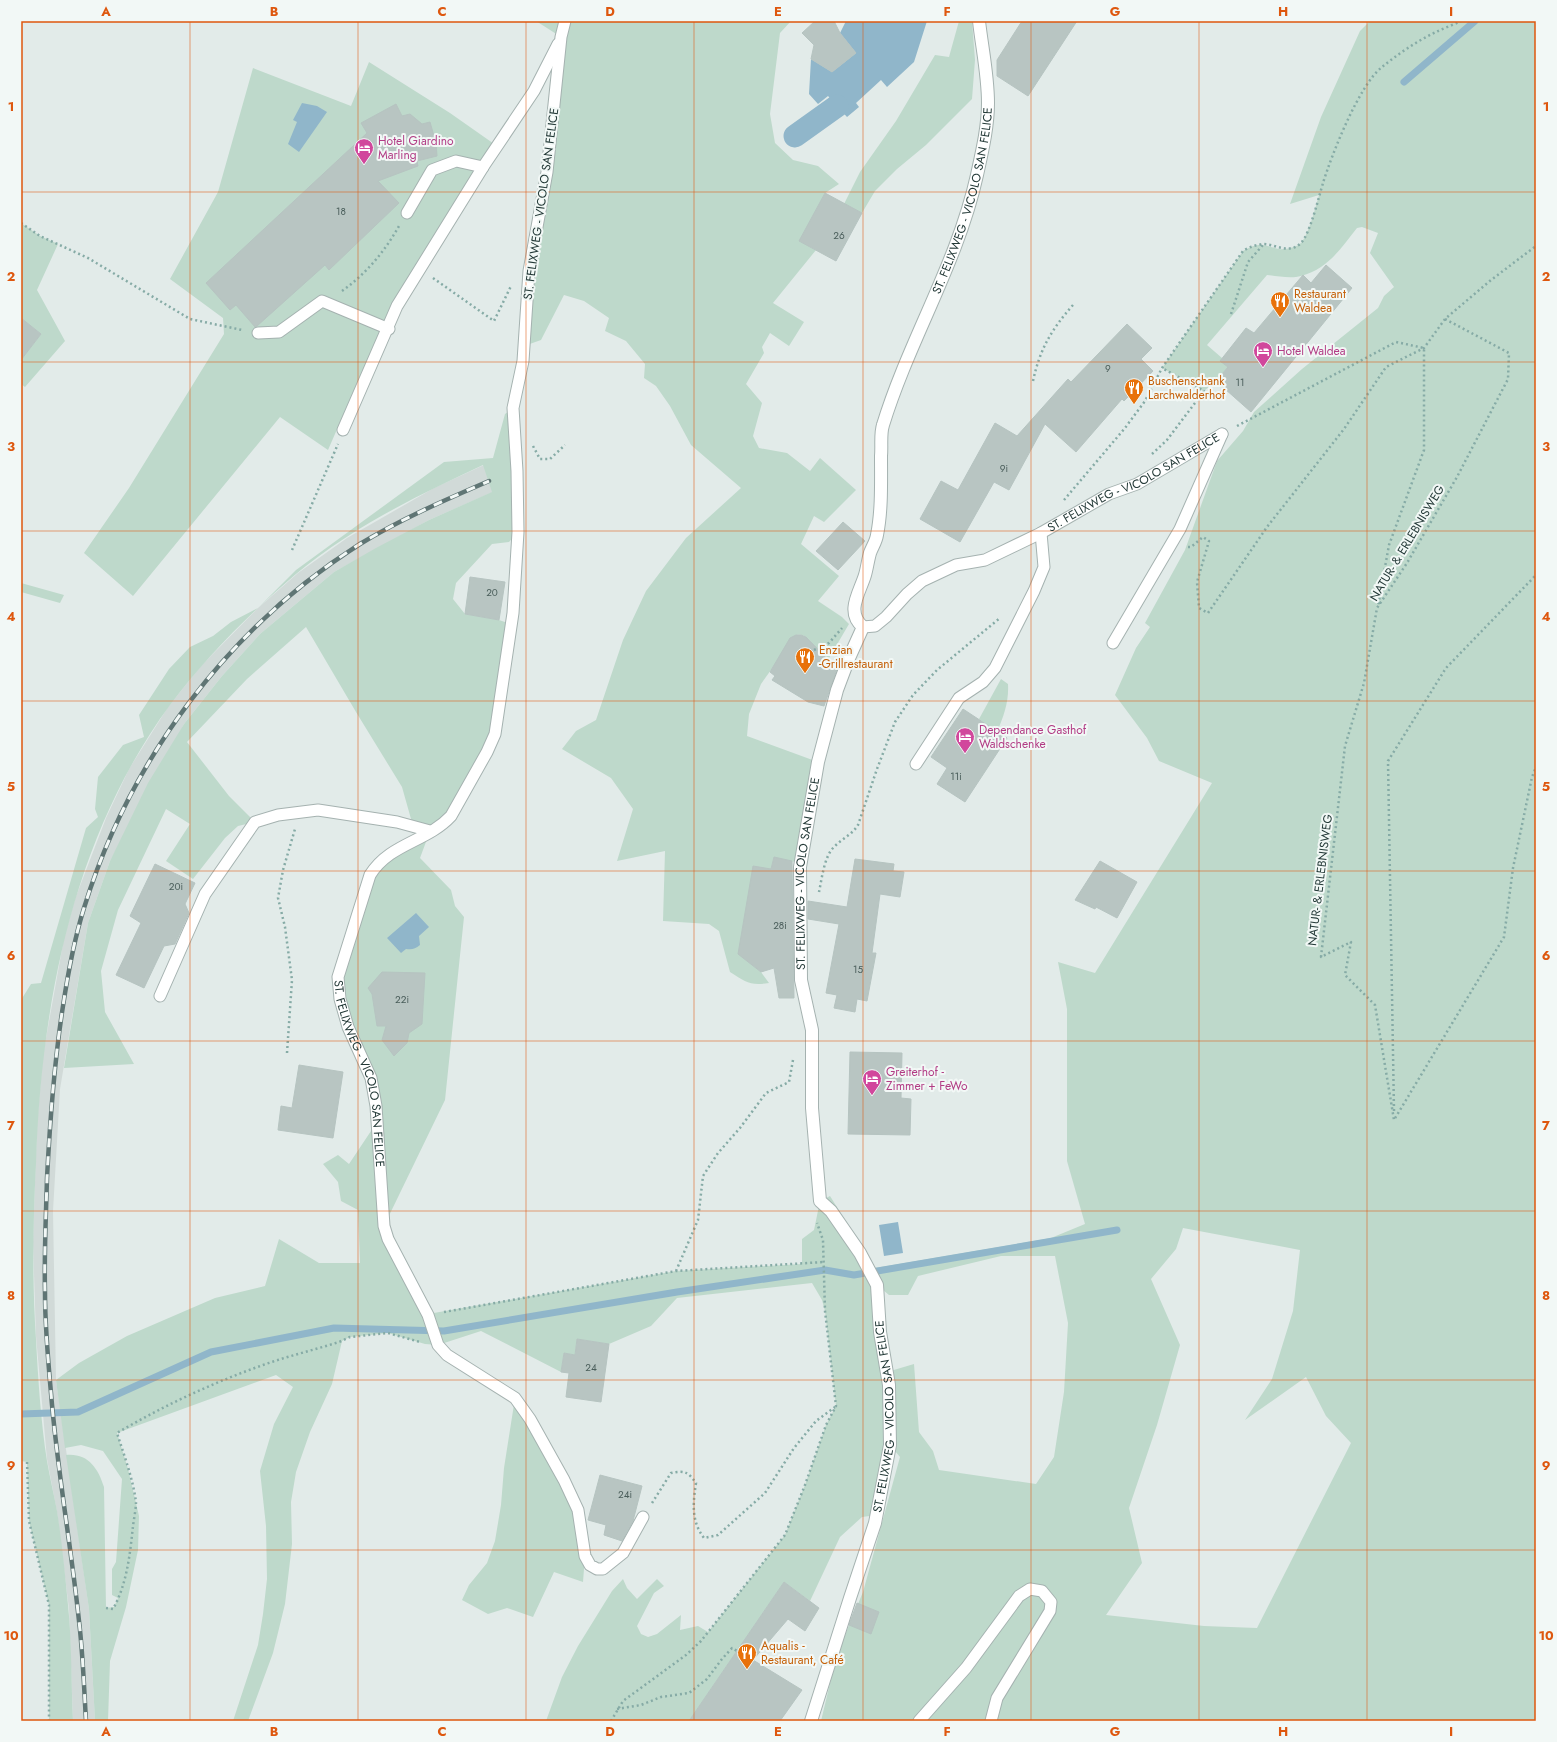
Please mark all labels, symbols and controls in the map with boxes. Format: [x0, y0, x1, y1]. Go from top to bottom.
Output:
text: A [100, 2, 111, 21]
text: B [270, 2, 279, 21]
text: C [437, 2, 447, 21]
text: D [605, 2, 615, 21]
text: E [774, 2, 782, 21]
text: F [943, 2, 951, 21]
text: G [1110, 2, 1121, 21]
text: H [1278, 2, 1288, 21]
text: I [1449, 2, 1453, 21]
text: 1 [8, 97, 14, 116]
text: 1 [1543, 97, 1549, 116]
street label: ST. FELIXWEG - VICOLO SAN FELICE [519, 107, 563, 301]
street label: ST. FELIXWEG - VICOLO SAN FELICE [928, 107, 997, 297]
place label: Hotel Giardino Marling [378, 132, 454, 164]
hotel icon: Hotel Giardino Marling [353, 137, 375, 165]
house number: 18 [336, 204, 346, 219]
house number: 26 [833, 228, 845, 243]
text: 2 [7, 267, 15, 286]
text: 2 [1542, 267, 1550, 286]
place label: Restaurant Waldea [1294, 285, 1346, 317]
restaurant icon: Restaurant Waldea [1269, 290, 1291, 318]
hotel icon: Hotel Waldea [1252, 340, 1274, 368]
place label: Hotel Waldea [1277, 342, 1346, 360]
house number: 9 [1105, 361, 1111, 376]
place label: Buschenschank Larchwalderhof [1148, 372, 1226, 404]
house number: 11 [1236, 375, 1245, 390]
restaurant icon: Buschenschank Larchwalderhof [1123, 377, 1145, 405]
street label: ST. FELIXWEG - VICOLO SAN FELICE [1044, 428, 1223, 536]
text: 3 [7, 437, 15, 456]
text: 3 [1542, 437, 1550, 456]
house number: 9i [1000, 461, 1008, 476]
street label: NATUR- & ERLEBNISWEG [1365, 482, 1449, 604]
house number: 20 [486, 585, 498, 600]
text: 4 [6, 607, 16, 626]
text: 4 [1541, 607, 1551, 626]
place label: Enzian -Grillrestaurant [819, 641, 893, 673]
restaurant icon: Enzian -Grillrestaurant [794, 646, 816, 674]
place label: Dependance Gasthof Waldschenke [979, 721, 1087, 753]
hotel icon: Dependance Gasthof Waldschenke [954, 726, 976, 754]
house number: 11i [950, 769, 962, 784]
street label: ST. FELIXWEG - VICOLO SAN FELICE [791, 776, 824, 970]
text: 5 [7, 777, 15, 796]
text: 5 [1542, 777, 1550, 796]
street label: NATUR- & ERLEBNISWEG [1303, 813, 1337, 947]
house number: 20i [169, 879, 183, 894]
house number: 28i [773, 918, 787, 933]
text: 6 [7, 946, 16, 965]
text: 6 [1542, 946, 1551, 965]
house number: 15 [853, 962, 863, 977]
street label: ST. FELIXWEG - VICOLO SAN FELICE [329, 979, 389, 1168]
house number: 22i [395, 992, 409, 1007]
place label: Greiterhof - Zimmer + FeWo [886, 1063, 968, 1095]
hotel icon: Greiterhof - Zimmer + FeWo [861, 1068, 883, 1096]
text: 7 [7, 1116, 15, 1135]
text: 7 [1542, 1116, 1550, 1135]
text: 8 [7, 1286, 15, 1305]
text: 8 [1542, 1286, 1550, 1305]
street label: ST. FELIXWEG - VICOLO SAN FELICE [868, 1320, 899, 1514]
house number: 24 [585, 1360, 597, 1375]
text: 9 [7, 1456, 16, 1475]
text: 9 [1542, 1456, 1551, 1475]
house number: 24i [618, 1487, 632, 1502]
text: 10 [3, 1626, 19, 1645]
text: 10 [1538, 1626, 1554, 1645]
place label: Aqualis - Restaurant, Café [761, 1637, 844, 1669]
restaurant icon: Aqualis - Restaurant, Café [736, 1642, 758, 1670]
text: A [100, 1722, 111, 1741]
text: B [270, 1722, 279, 1741]
text: C [437, 1722, 447, 1741]
text: D [605, 1722, 615, 1741]
text: E [774, 1722, 782, 1741]
text: F [943, 1722, 951, 1741]
text: G [1110, 1722, 1121, 1741]
text: H [1278, 1722, 1288, 1741]
text: I [1449, 1722, 1453, 1741]

